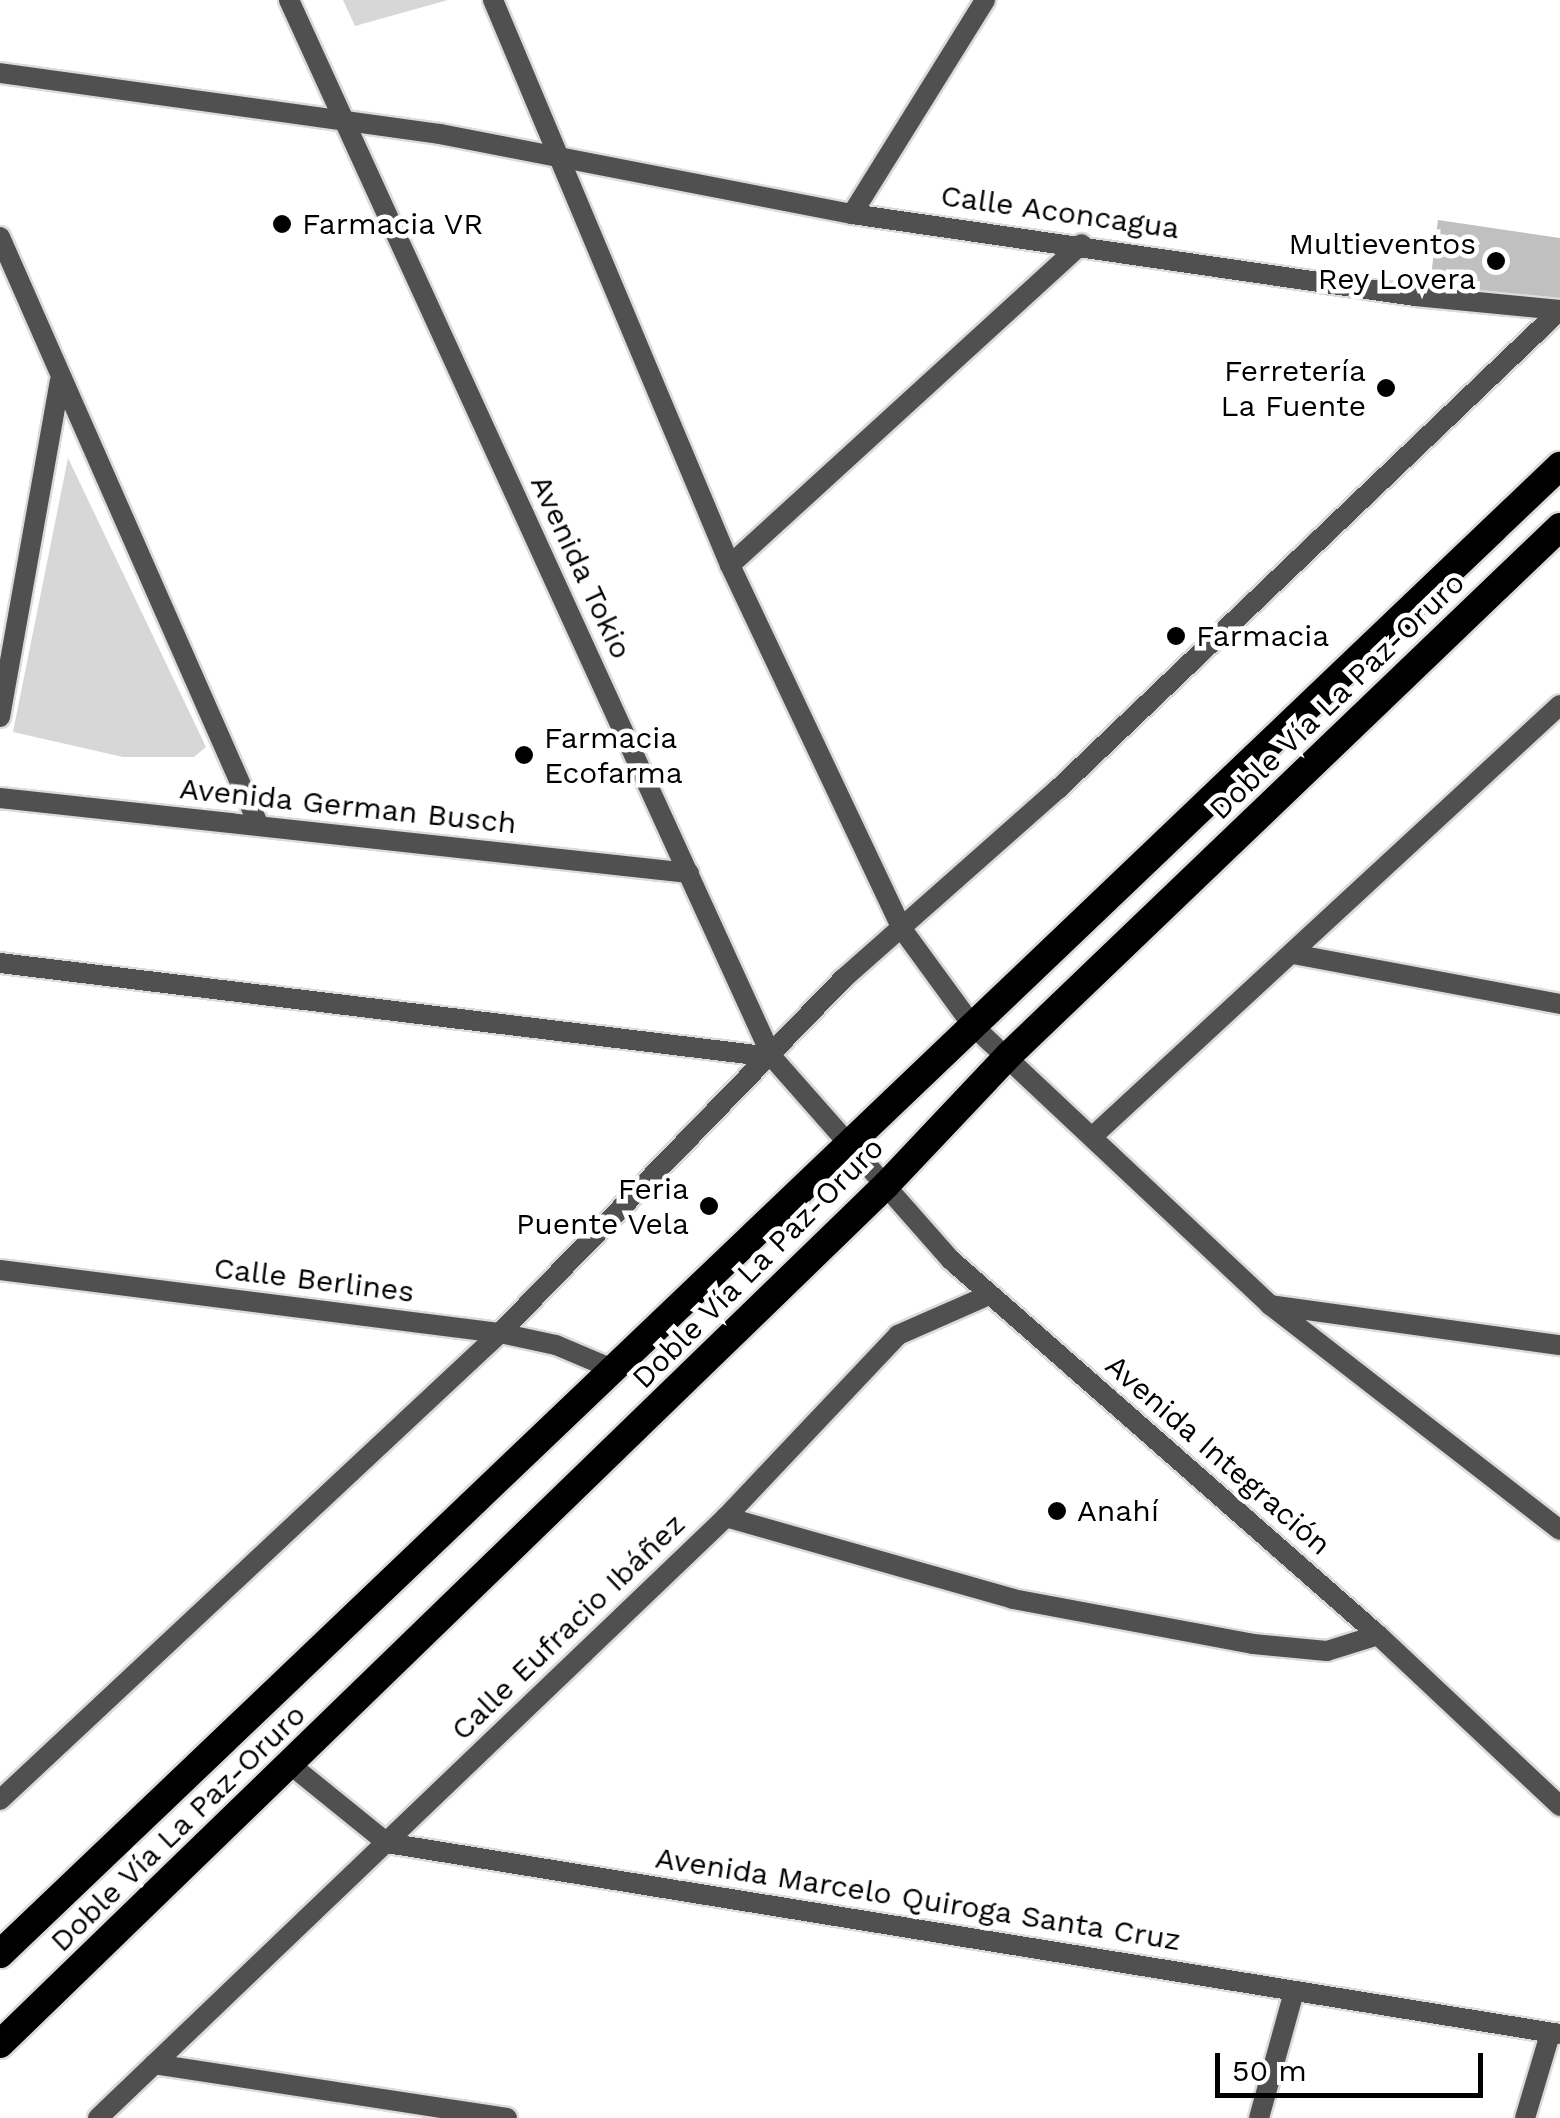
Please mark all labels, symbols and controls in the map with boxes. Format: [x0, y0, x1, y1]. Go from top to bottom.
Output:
street label: Calle Aconcagua [938, 177, 1182, 247]
place label: Farmacia VR [302, 206, 485, 242]
marker: Farmacia VR [271, 213, 293, 235]
place label: Multieventos Rey Lovera [1288, 226, 1476, 296]
marker: Multieventos Rey Lovera [1485, 250, 1507, 272]
place label: Ferretería La Fuente [1220, 353, 1366, 424]
marker: Ferretería La Fuente [1375, 377, 1397, 399]
street label: Avenida Tokio [522, 469, 640, 665]
street label: Doble Vía La Paz-Oruro [1201, 564, 1473, 828]
place label: Farmacia [1196, 618, 1329, 654]
marker: Farmacia [1165, 625, 1187, 647]
place label: Farmacia Ecofarma [544, 720, 683, 790]
marker: Farmacia Ecofarma [513, 744, 535, 766]
street label: Avenida German Busch [177, 770, 519, 842]
street label: Doble Vía La Paz-Oruro [624, 1129, 892, 1397]
place label: Feria Puente Vela [515, 1171, 689, 1242]
marker: Feria Puente Vela [698, 1195, 720, 1217]
street label: Calle Berlines [212, 1250, 416, 1310]
street label: Avenida Integración [1098, 1347, 1338, 1563]
place label: Anahí [1077, 1493, 1159, 1529]
marker: Anahí [1046, 1500, 1068, 1522]
street label: Calle Eufracio Ibáñez [444, 1506, 692, 1748]
street label: Doble Vía La Paz-Oruro [42, 1696, 314, 1960]
street label: Avenida Marcelo Quiroga Santa Cruz [652, 1840, 1184, 1958]
scale bar [1220, 2033, 1488, 2095]
text: 50 m [1232, 2053, 1307, 2088]

